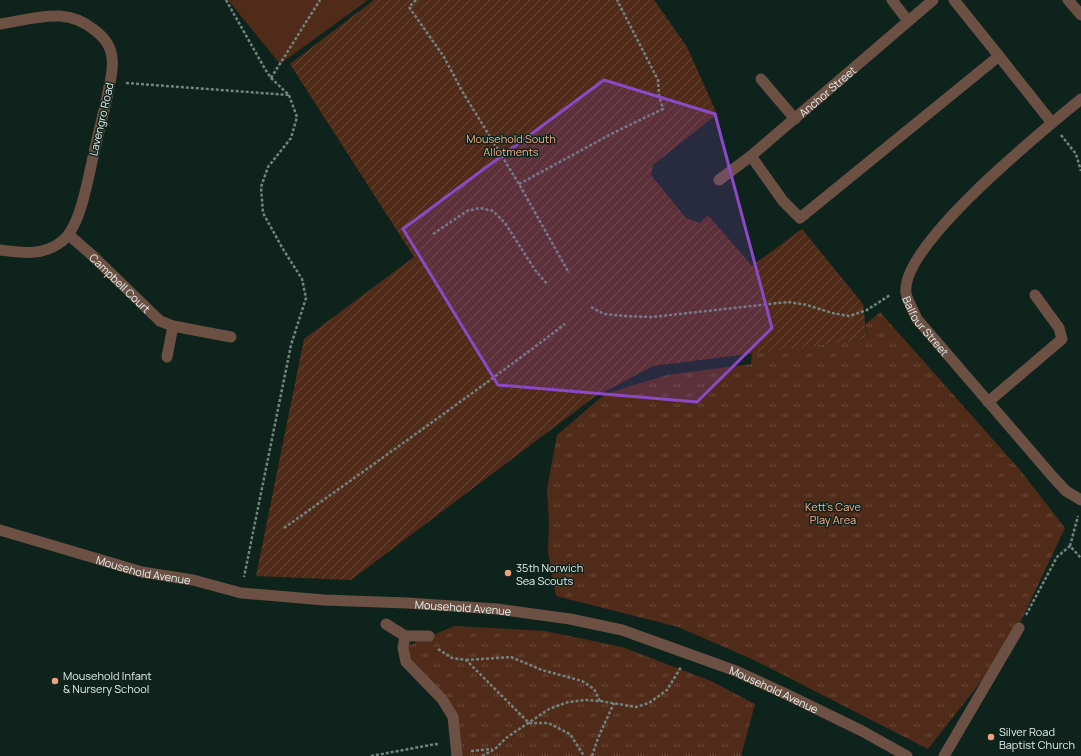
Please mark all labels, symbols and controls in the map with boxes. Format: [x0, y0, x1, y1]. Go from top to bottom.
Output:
street label: Anchor Street [795, 62, 859, 120]
street label: Lavengro Road [85, 81, 117, 157]
park label: Mousehold South Allotments [466, 131, 556, 159]
street label: Campbell Court [87, 249, 154, 316]
street label: Balfour Street [900, 294, 953, 359]
park label: Kett's Cave Play Area [805, 499, 861, 527]
street label: Mousehold Avenue [94, 551, 192, 587]
place label: 35th Norwich Sea Scouts [516, 560, 583, 588]
marker: 35th Norwich Sea Scouts [503, 568, 513, 578]
street label: Mousehold Avenue [414, 596, 513, 618]
street label: Mousehold Avenue [728, 662, 822, 716]
place label: Mousehold Infant & Nursery School [63, 668, 152, 696]
marker: Mousehold Infant & Nursery School [50, 676, 60, 686]
place label: Silver Road Baptist Church [999, 724, 1075, 752]
marker: Silver Road Baptist Church [986, 732, 996, 742]

